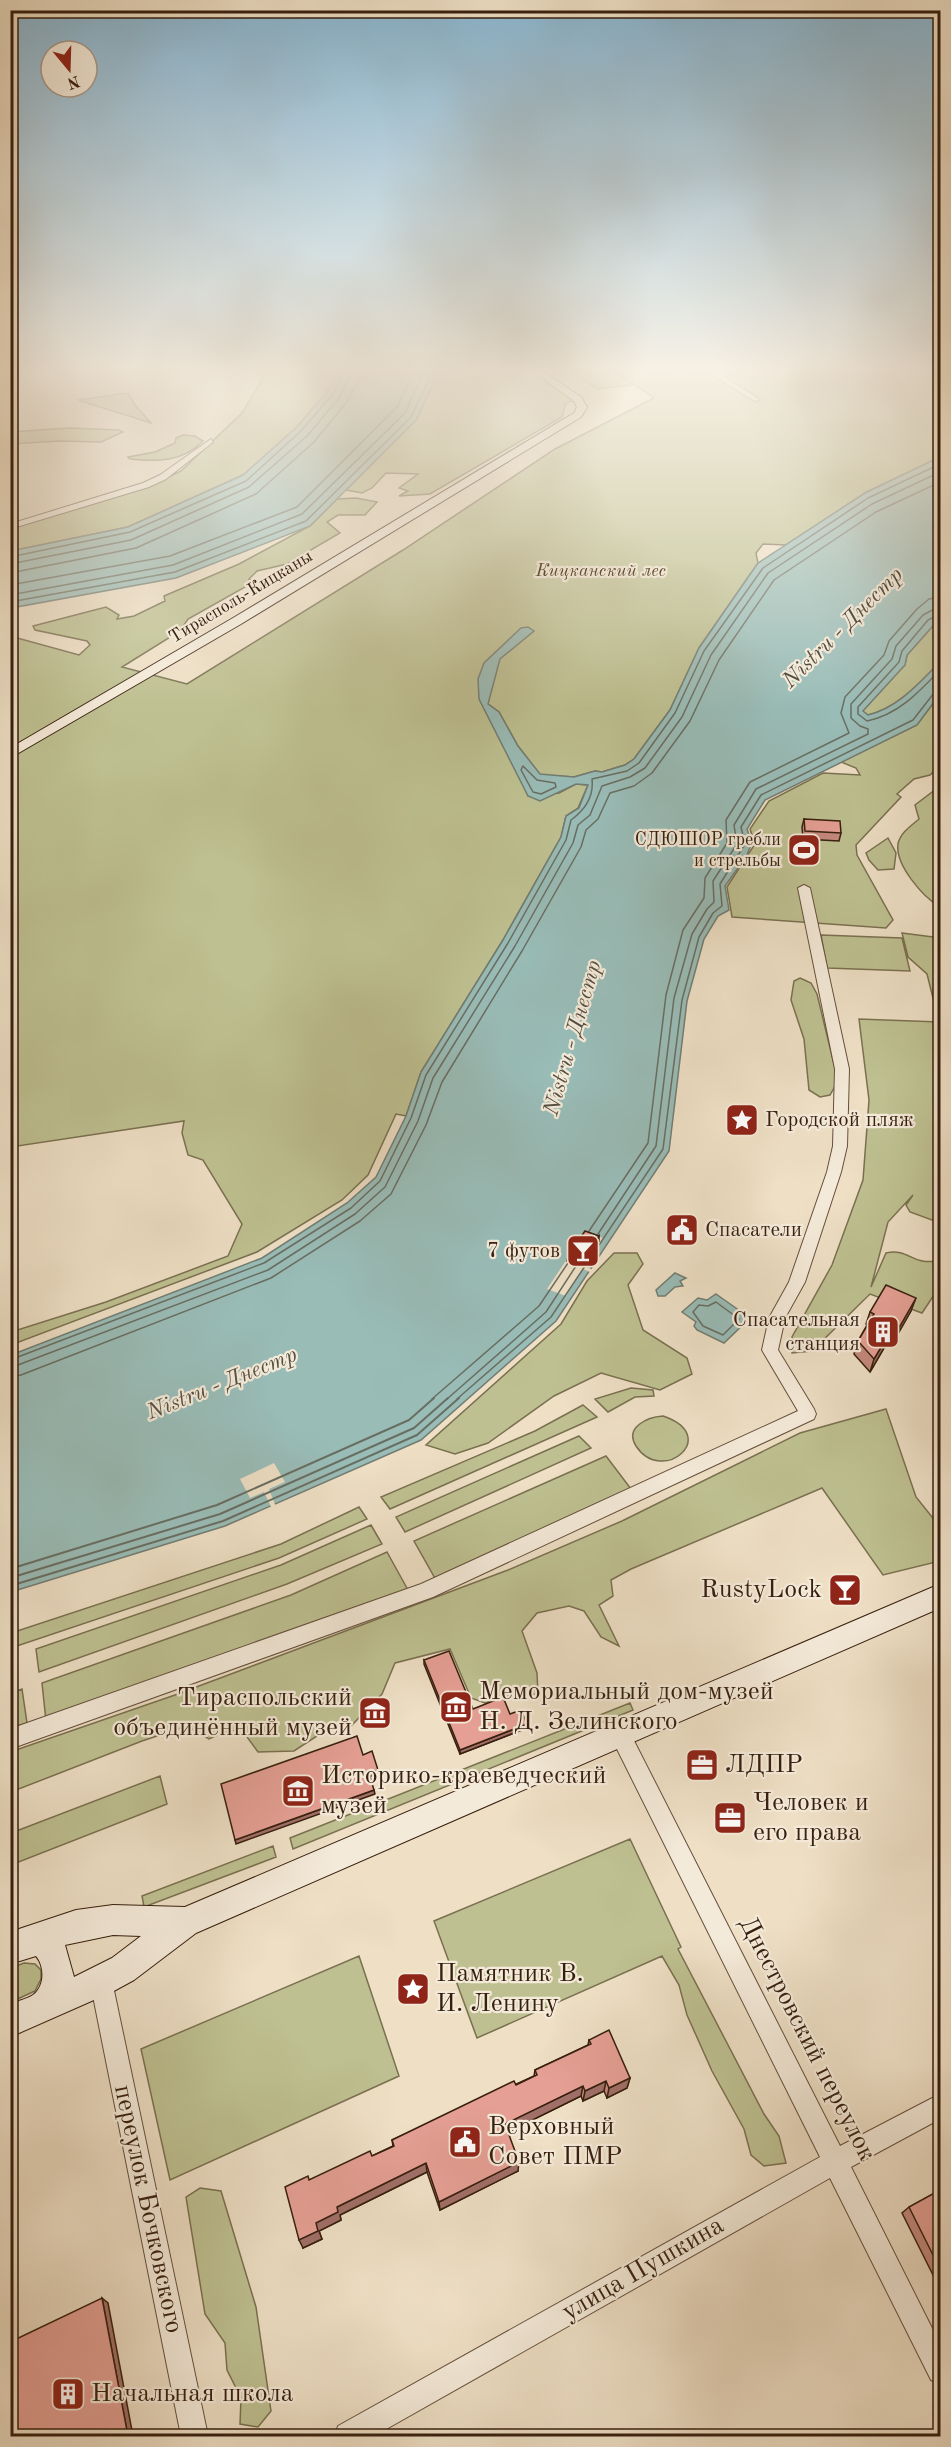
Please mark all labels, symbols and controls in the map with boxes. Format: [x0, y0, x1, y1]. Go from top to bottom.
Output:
north arrow [39, 39, 99, 99]
text: N [64, 72, 82, 91]
street label: Тирасполь-Кицканы [166, 547, 316, 647]
park label: Кицканский лес [535, 562, 666, 580]
water label: Nistru - Днестр [778, 563, 908, 693]
place label: СДЮШОР гребли и стрельбы [635, 831, 781, 870]
sports icon: СДЮШОР гребли и стрельбы [786, 832, 822, 868]
water label: Nistru - Днестр [540, 958, 606, 1119]
place icon: Городской пляж [724, 1102, 760, 1138]
place label: Городской пляж [765, 1110, 914, 1131]
public building icon: Спасатели [664, 1212, 700, 1248]
place label: Спасатели [705, 1220, 802, 1241]
bar icon: 7 футов [565, 1233, 601, 1269]
place label: 7 футов [487, 1241, 560, 1262]
place label: Спасательная станция [733, 1310, 860, 1355]
building icon: Спасательная станция [865, 1314, 901, 1350]
water label: Nistru - Днестр [143, 1344, 301, 1425]
bar icon: RustyLock [827, 1572, 863, 1608]
place label: RustyLock [700, 1577, 822, 1603]
place label: Мемориальный дом-музей Н. Д. Зелинского [479, 1679, 774, 1735]
place label: Тираспольский объединённый музей [113, 1685, 352, 1741]
museum icon: Мемориальный дом-музей Н. Д. Зелинского [438, 1689, 474, 1725]
museum icon: Тираспольский объединённый музей [357, 1695, 393, 1731]
office icon: ЛДПР [684, 1747, 720, 1783]
place label: ЛДПР [725, 1752, 803, 1778]
place label: Историко-краеведческий музей [321, 1763, 606, 1819]
museum icon: Историко-краеведческий музей [280, 1773, 316, 1809]
place label: Человек и его права [753, 1790, 869, 1846]
office icon: Человек и его права [712, 1800, 748, 1836]
street label: Днестровский переулок [734, 1913, 880, 2165]
place label: Памятник В. И. Ленину [436, 1961, 584, 2017]
place icon: Памятник В. И. Ленину [395, 1971, 431, 2007]
street label: переулок Бочковского [109, 2082, 187, 2336]
place label: Верховный Совет ПМР [488, 2114, 622, 2170]
public building icon: Верховный Совет ПМР [447, 2124, 483, 2160]
street label: улица Пушкина [558, 2212, 728, 2326]
building icon: Начальная школа [50, 2376, 86, 2412]
place label: Начальная школа [91, 2381, 294, 2407]

